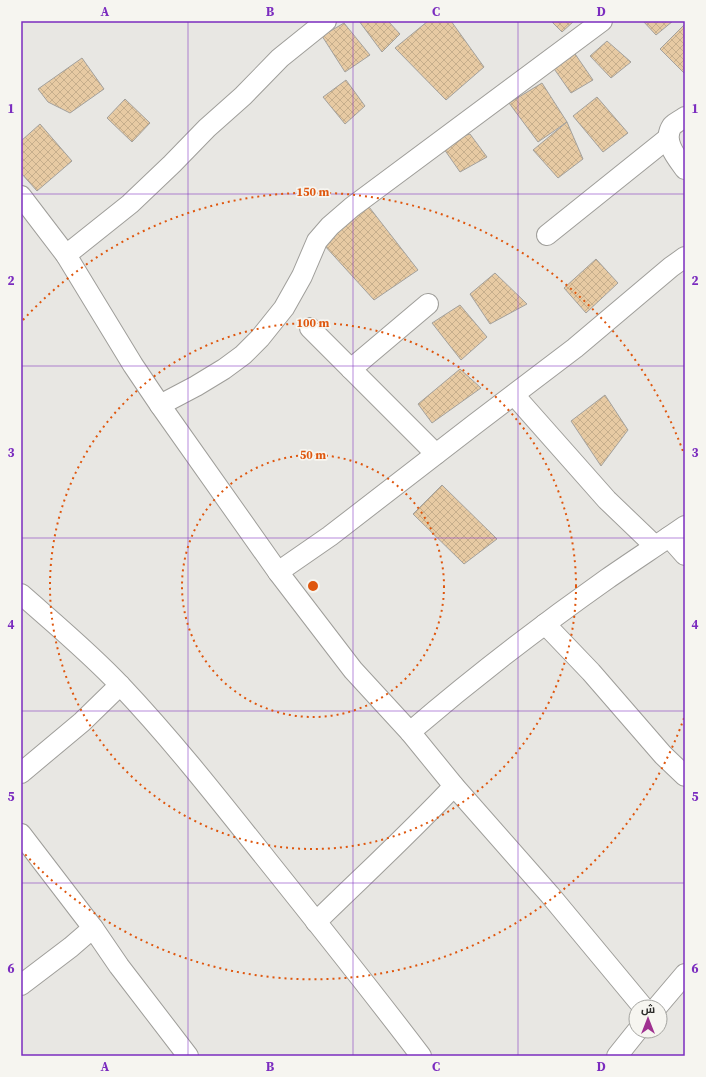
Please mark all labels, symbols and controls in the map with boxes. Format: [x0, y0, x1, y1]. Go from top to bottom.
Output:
text: A [101, 3, 110, 20]
text: B [266, 3, 275, 20]
text: C [432, 3, 440, 20]
text: D [596, 3, 606, 20]
text: 1 [7, 100, 15, 117]
text: 1 [691, 100, 699, 117]
text: 150 m [297, 184, 330, 200]
text: 2 [7, 272, 15, 289]
text: 2 [691, 272, 699, 289]
text: 100 m [297, 315, 330, 331]
text: 3 [7, 444, 15, 461]
text: 3 [691, 444, 699, 461]
text: 50 m [300, 447, 326, 463]
centre of rings [306, 579, 320, 593]
text: 4 [7, 616, 15, 633]
text: 4 [691, 616, 699, 633]
text: 5 [7, 788, 15, 805]
text: 5 [691, 788, 699, 805]
text: 6 [7, 960, 15, 977]
text: 6 [691, 960, 699, 977]
north arrow [628, 999, 668, 1039]
text: ش [641, 1002, 655, 1017]
text: A [101, 1058, 110, 1075]
text: B [266, 1058, 275, 1075]
text: C [432, 1058, 440, 1075]
text: D [596, 1058, 606, 1075]

